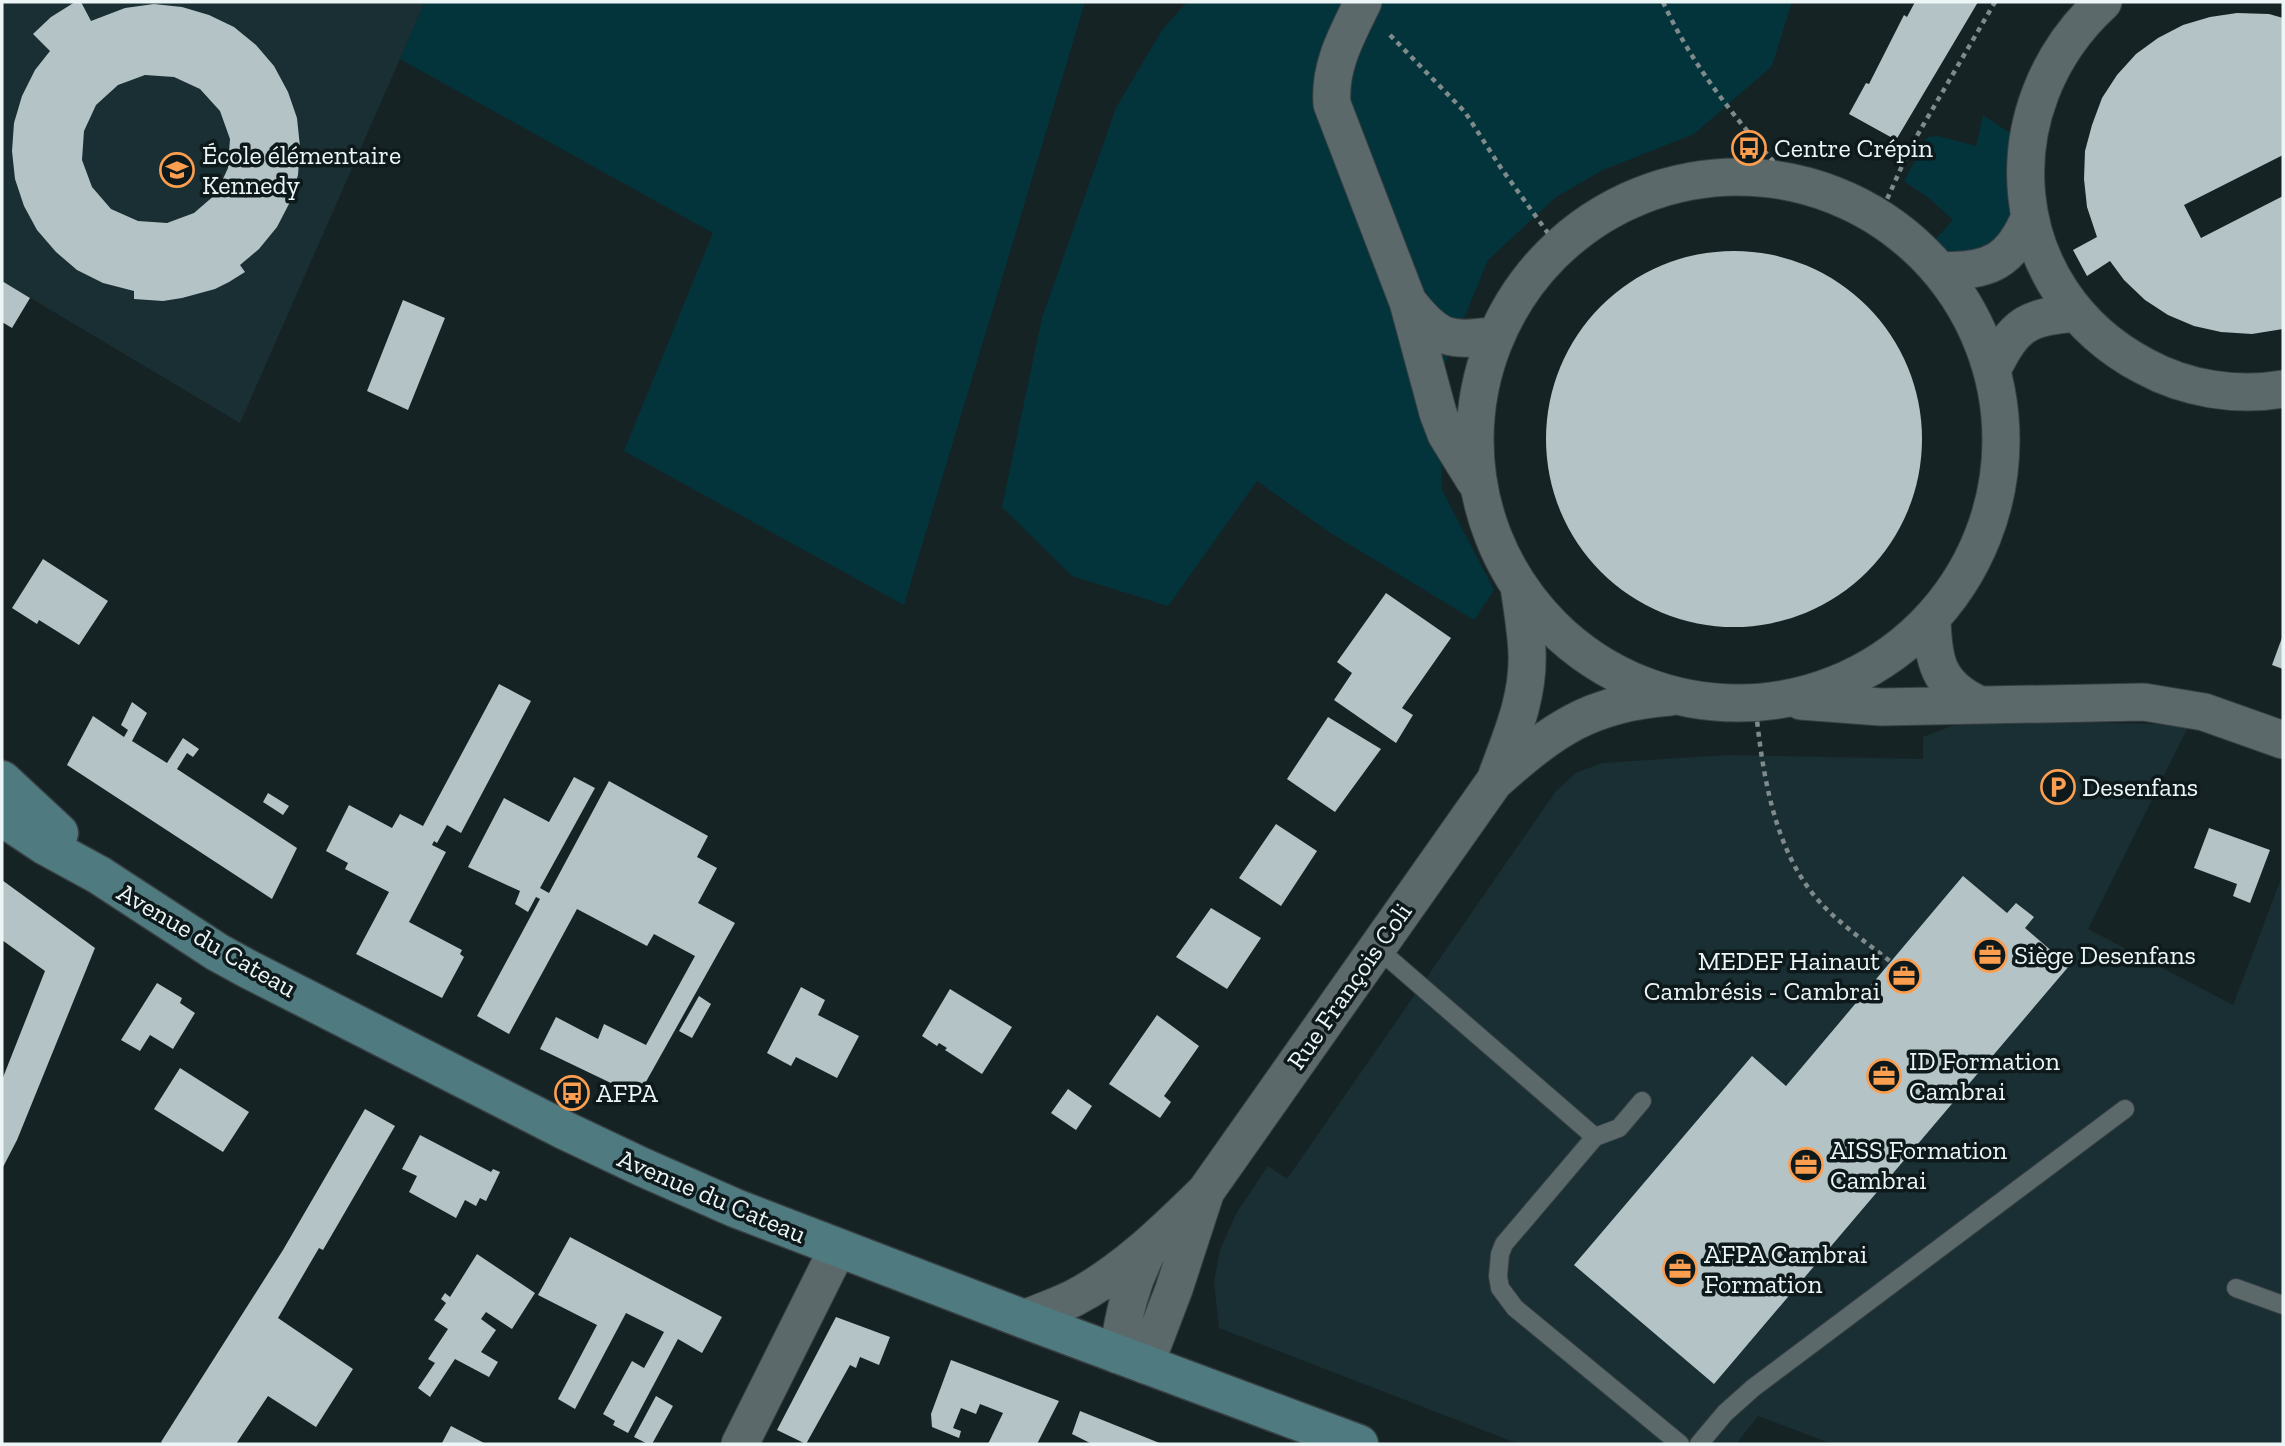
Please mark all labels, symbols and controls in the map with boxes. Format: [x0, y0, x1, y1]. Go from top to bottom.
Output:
bus stop icon: Centre Crépin [1730, 129, 1768, 167]
place label: Centre Crépin [1774, 132, 1933, 164]
place label: École élémentaire Kennedy [202, 139, 401, 201]
school or university icon: École élémentaire Kennedy [158, 151, 196, 189]
parking icon: Desenfans [2039, 768, 2077, 806]
place label: Desenfans [2082, 771, 2198, 803]
street label: Avenue du Cateau [112, 876, 303, 1004]
street label: Rue François Coli [1280, 897, 1418, 1075]
office icon: Siège Desenfans [1971, 936, 2009, 974]
place label: Siège Desenfans [2014, 939, 2196, 971]
place label: MEDEF Hainaut Cambrésis - Cambrai [1644, 945, 1880, 1007]
office icon: MEDEF Hainaut Cambrésis - Cambrai [1885, 957, 1923, 995]
place label: ID Formation Cambrai [1909, 1045, 2060, 1107]
office icon: ID Formation Cambrai [1865, 1057, 1903, 1095]
bus stop icon: AFPA [553, 1074, 591, 1112]
place label: AFPA [596, 1077, 659, 1109]
place label: AISS Formation Cambrai [1830, 1134, 2007, 1196]
street label: Avenue du Cateau [613, 1142, 811, 1250]
office icon: AISS Formation Cambrai [1787, 1146, 1825, 1184]
place label: AFPA Cambrai Formation [1704, 1238, 1867, 1300]
office icon: AFPA Cambrai Formation [1661, 1250, 1699, 1288]

